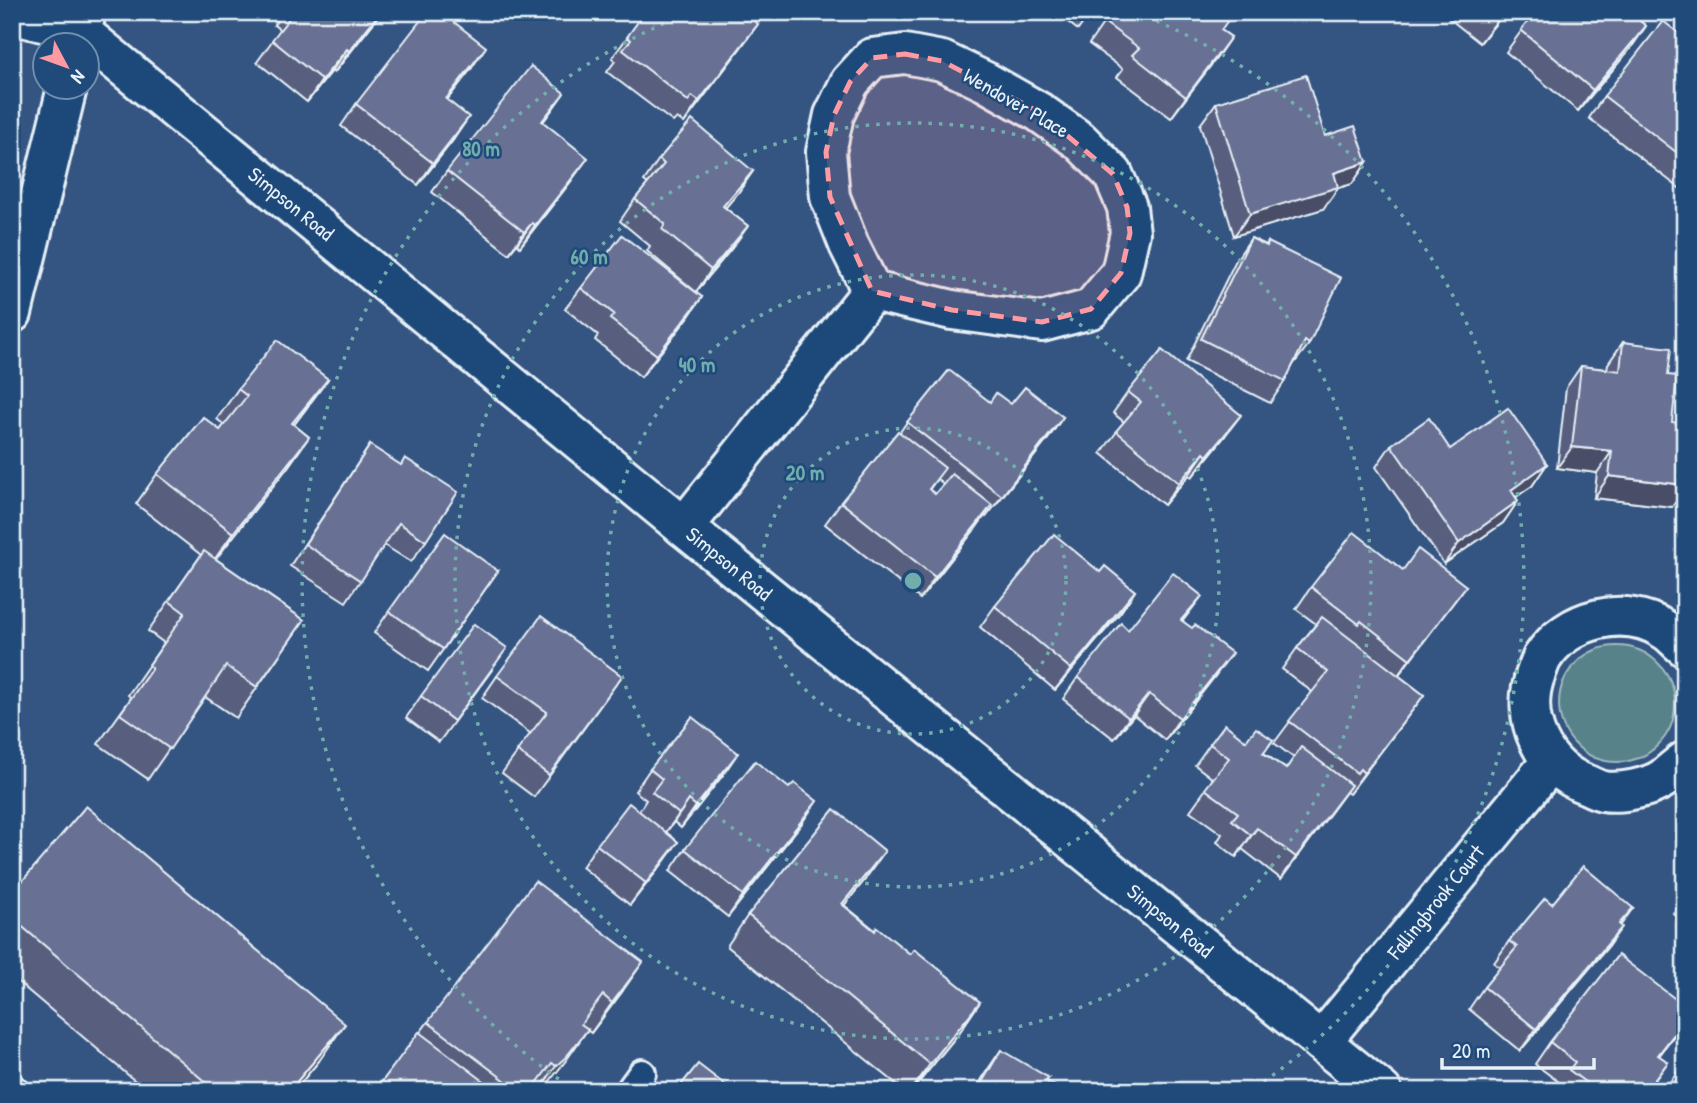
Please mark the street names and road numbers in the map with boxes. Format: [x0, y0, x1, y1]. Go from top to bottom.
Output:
street label: Wendover Place [958, 61, 1074, 145]
street label: Simpson Road [242, 160, 340, 247]
street label: Simpson Road [680, 520, 778, 607]
street label: Fallingbrook Court [1380, 838, 1491, 966]
street label: Simpson Road [1121, 877, 1219, 964]

